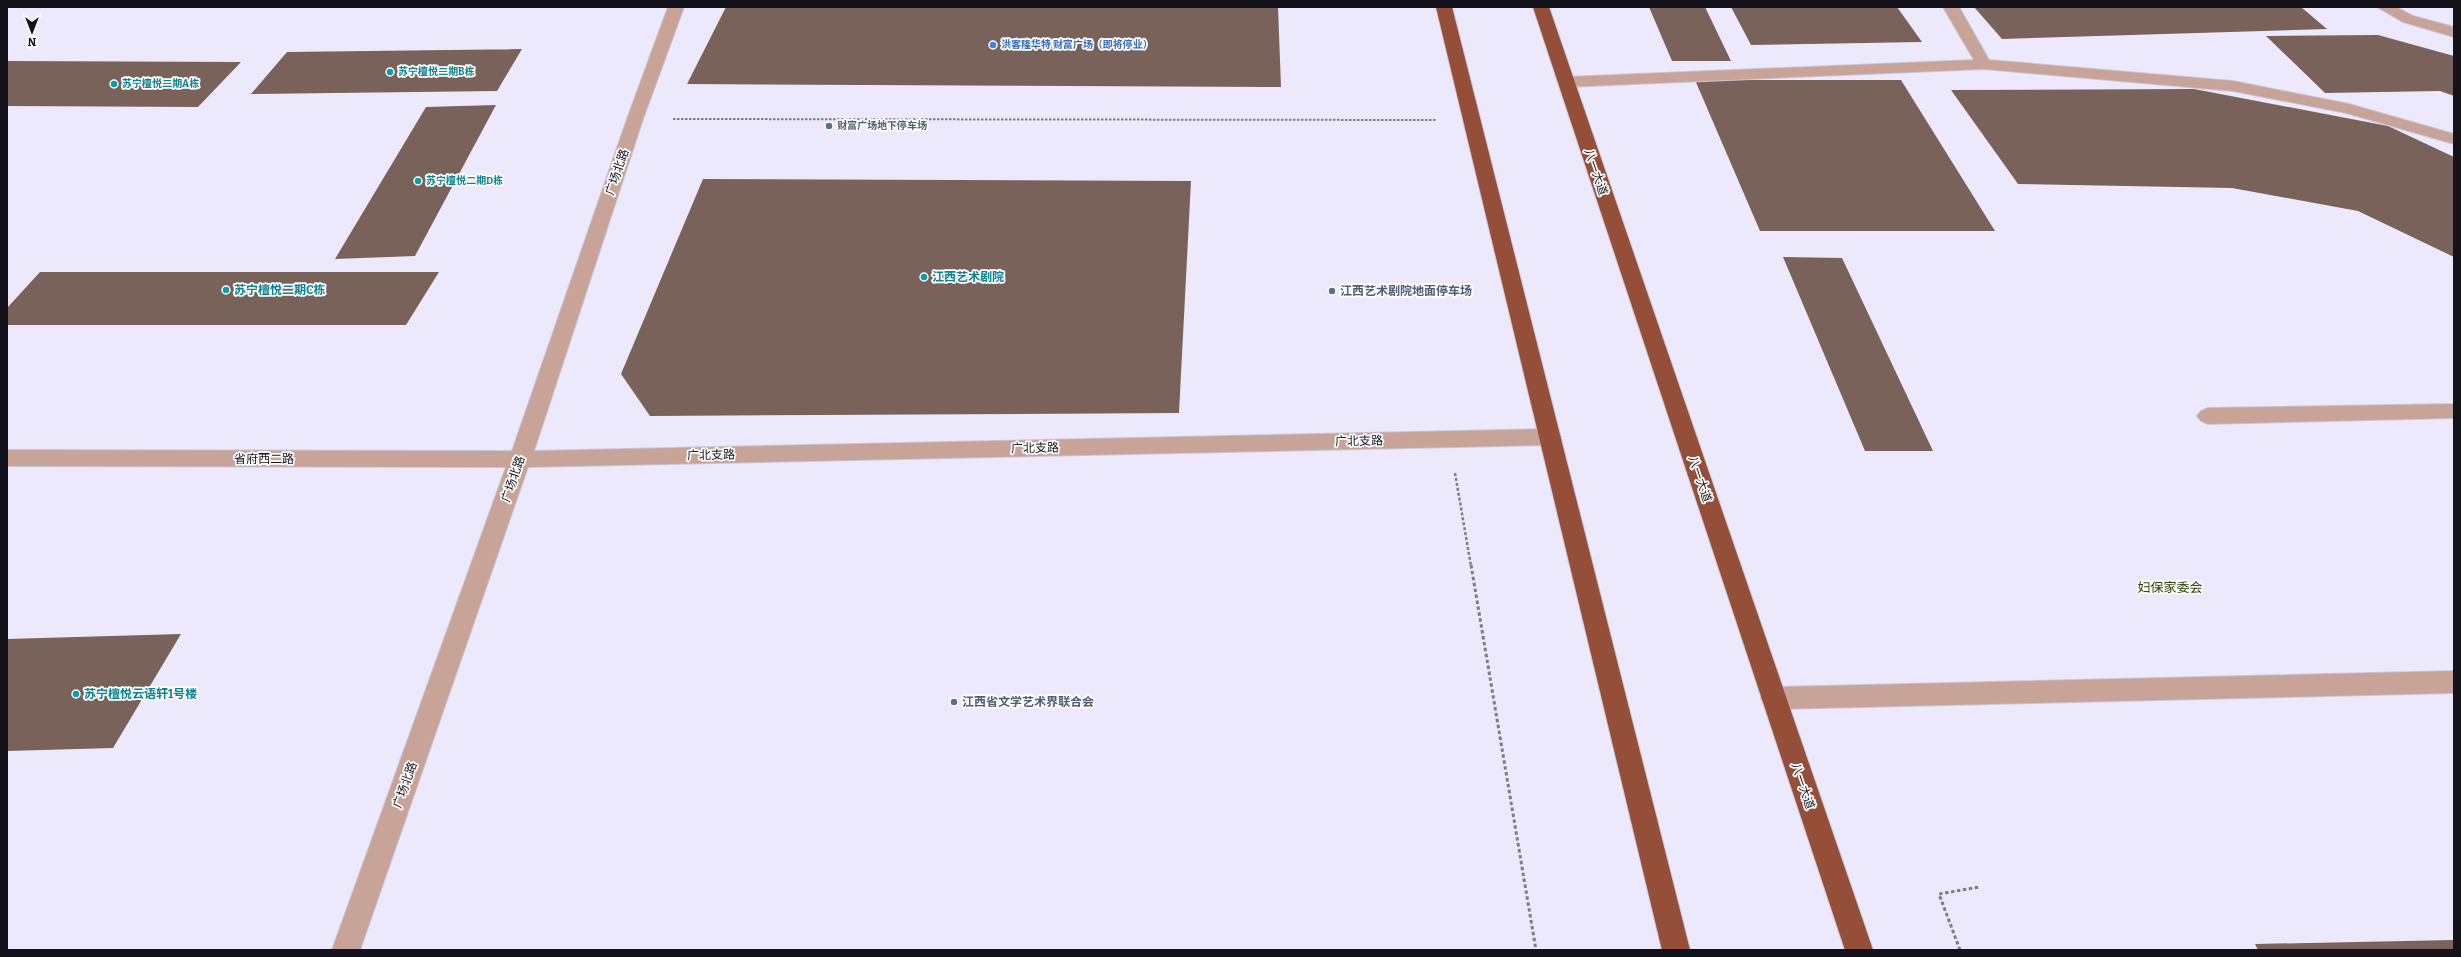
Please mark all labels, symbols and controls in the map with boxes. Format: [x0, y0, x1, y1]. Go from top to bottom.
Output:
north arrow [12, 12, 52, 52]
text: N [27, 35, 36, 48]
place label: 洪客隆华特 财富广场（即将停业） [1001, 38, 1153, 51]
marker: 洪客隆华特 财富广场（即将停业） [988, 40, 998, 50]
place label: 苏宁檀悦二期B栋 [398, 65, 474, 78]
marker: 苏宁檀悦二期B栋 [385, 67, 395, 77]
place label: 苏宁檀悦二期A栋 [122, 77, 199, 90]
marker: 苏宁檀悦二期A栋 [109, 79, 119, 89]
place label: 财富广场地下停车场 [837, 120, 927, 132]
marker: 财富广场地下停车场 [824, 121, 834, 131]
street label: 广场北路 [603, 147, 631, 197]
street label: 八一大道 [1582, 147, 1610, 197]
place label: 苏宁檀悦二期D栋 [426, 174, 503, 187]
marker: 苏宁檀悦二期D栋 [413, 176, 423, 186]
place label: 江西艺术剧院 [932, 270, 1004, 284]
marker: 江西艺术剧院 [919, 272, 929, 282]
place label: 苏宁檀悦二期C栋 [234, 283, 326, 297]
place label: 江西艺术剧院地面停车场 [1340, 284, 1472, 298]
marker: 苏宁檀悦二期C栋 [221, 285, 231, 295]
marker: 江西艺术剧院地面停车场 [1327, 286, 1337, 296]
street label: 广北支路 [1335, 434, 1383, 448]
street label: 广北支路 [1011, 441, 1059, 455]
street label: 广北支路 [687, 448, 735, 462]
street label: 省府西二路 [234, 452, 294, 466]
street label: 广场北路 [499, 454, 527, 504]
street label: 八一大道 [1686, 454, 1714, 504]
district label: 妇保家委会 [2137, 580, 2203, 595]
place label: 苏宁檀悦云语轩1号楼 [84, 687, 197, 701]
marker: 苏宁檀悦云语轩1号楼 [71, 689, 81, 699]
place label: 江西省文学艺术界联合会 [962, 695, 1094, 709]
marker: 江西省文学艺术界联合会 [949, 697, 959, 707]
street label: 广场北路 [390, 760, 420, 810]
street label: 八一大道 [1789, 761, 1817, 811]

